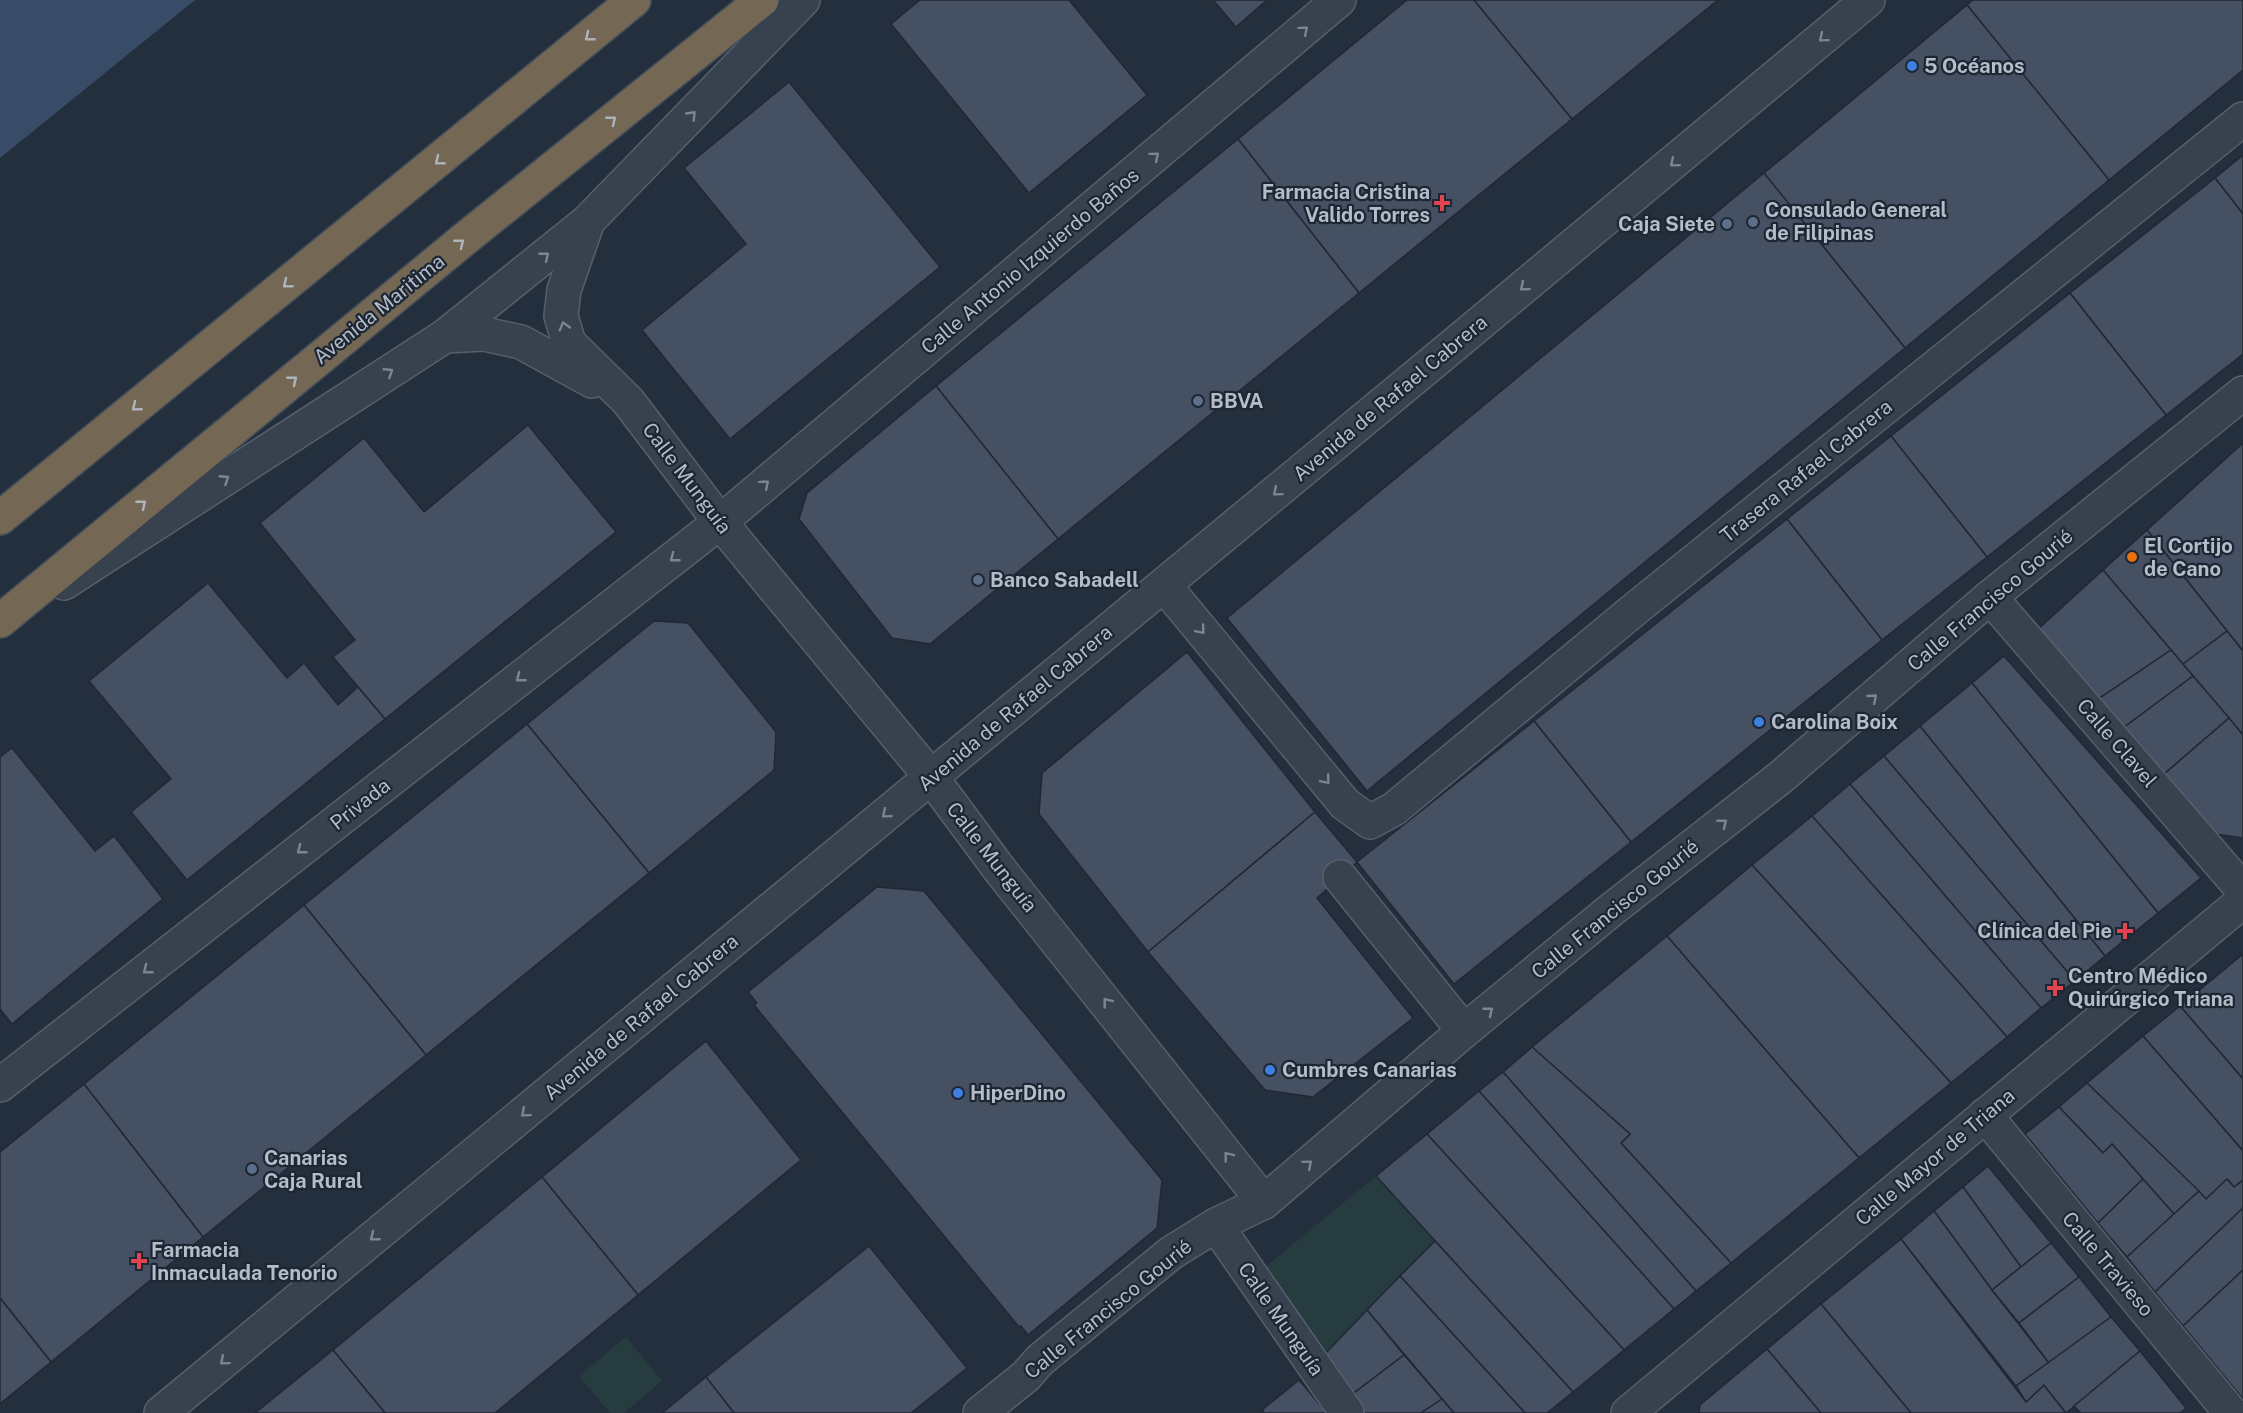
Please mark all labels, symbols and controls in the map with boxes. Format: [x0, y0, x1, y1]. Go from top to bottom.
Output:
one-way arrow [1297, 26, 1308, 37]
one-way arrow [585, 30, 596, 41]
one-way arrow [1819, 30, 1830, 41]
place label: 5 Océanos [1924, 54, 2025, 78]
marker: 5 Océanos [1905, 59, 1919, 73]
one-way arrow [684, 111, 695, 122]
one-way arrow [605, 117, 616, 128]
one-way arrow [1148, 152, 1159, 163]
one-way arrow [435, 154, 446, 165]
one-way arrow [1670, 155, 1681, 166]
street label: Calle Antonio Izquierdo Baños [916, 163, 1144, 359]
place label: Farmacia Cristina Valido Torres [1262, 180, 1430, 227]
marker: Farmacia Cristina Valido Torres [1435, 196, 1449, 210]
place label: Consulado General de Filipinas [1765, 198, 1947, 245]
place label: Caja Siete [1618, 212, 1715, 236]
marker: Consulado General de Filipinas [1746, 215, 1760, 229]
marker: Caja Siete [1720, 217, 1734, 231]
one-way arrow [453, 239, 464, 250]
street label: Avenida Maritima [309, 249, 449, 369]
one-way arrow [538, 252, 549, 263]
one-way arrow [283, 277, 294, 288]
one-way arrow [1520, 280, 1531, 291]
street label: Avenida de Rafael Cabrera [1288, 310, 1492, 486]
one-way arrow [559, 321, 571, 332]
one-way arrow [383, 368, 393, 380]
one-way arrow [286, 376, 297, 387]
place label: BBVA [1210, 389, 1264, 413]
marker: BBVA [1191, 394, 1205, 408]
street label: Trasera Rafael Cabrera [1715, 394, 1897, 548]
one-way arrow [132, 400, 143, 411]
street label: Calle Munguía [637, 418, 737, 538]
one-way arrow [219, 474, 229, 486]
one-way arrow [758, 480, 769, 491]
one-way arrow [1272, 485, 1283, 496]
one-way arrow [136, 500, 147, 511]
street label: Calle Francisco Gourié [1902, 524, 2078, 676]
place label: El Cortijo de Cano [2144, 534, 2233, 581]
one-way arrow [670, 550, 681, 561]
marker: El Cortijo de Cano [2125, 550, 2139, 564]
place label: Banco Sabadell [990, 568, 1139, 592]
marker: Banco Sabadell [971, 573, 985, 587]
street label: Avenida de Rafael Cabrera [913, 620, 1117, 796]
one-way arrow [1194, 623, 1205, 634]
one-way arrow [516, 671, 527, 682]
one-way arrow [1866, 694, 1877, 705]
street label: Calle Clavel [2072, 694, 2162, 792]
place label: Carolina Boix [1771, 710, 1898, 734]
marker: Carolina Boix [1752, 715, 1766, 729]
street label: Privada [325, 773, 395, 835]
one-way arrow [1318, 773, 1329, 784]
street label: Calle Munguía [942, 797, 1042, 917]
one-way arrow [882, 807, 893, 818]
one-way arrow [1716, 819, 1727, 830]
street label: Calle Francisco Gourié [1526, 834, 1704, 984]
one-way arrow [296, 843, 307, 854]
place label: Clínica del Pie [1977, 919, 2112, 943]
marker: Clínica del Pie [2116, 922, 2134, 940]
street label: Avenida de Rafael Cabrera [539, 929, 743, 1105]
one-way arrow [143, 963, 154, 974]
place label: Centro Médico Quirúrgico Triana [2068, 964, 2234, 1011]
marker: Centro Médico Quirúrgico Triana [2046, 979, 2064, 997]
one-way arrow [1104, 998, 1115, 1009]
one-way arrow [1483, 1007, 1494, 1018]
place label: Cumbres Canarias [1282, 1058, 1457, 1082]
marker: Cumbres Canarias [1263, 1063, 1277, 1077]
place label: HiperDino [970, 1081, 1066, 1105]
street label: Calle Mayor de Triana [1851, 1083, 2019, 1231]
marker: HiperDino [951, 1086, 965, 1100]
one-way arrow [521, 1105, 532, 1116]
place label: Canarias Caja Rural [264, 1146, 363, 1193]
one-way arrow [1224, 1151, 1235, 1162]
one-way arrow [1301, 1160, 1312, 1171]
marker: Canarias Caja Rural [245, 1162, 259, 1176]
street label: Calle Travieso [2057, 1207, 2159, 1321]
one-way arrow [370, 1229, 381, 1240]
street label: Calle Francisco Gourié [1019, 1234, 1197, 1384]
place label: Farmacia Inmaculada Tenorio [151, 1238, 338, 1285]
marker: Farmacia Inmaculada Tenorio [132, 1254, 146, 1268]
street label: Calle Munguía [1233, 1258, 1329, 1380]
one-way arrow [220, 1353, 231, 1364]

